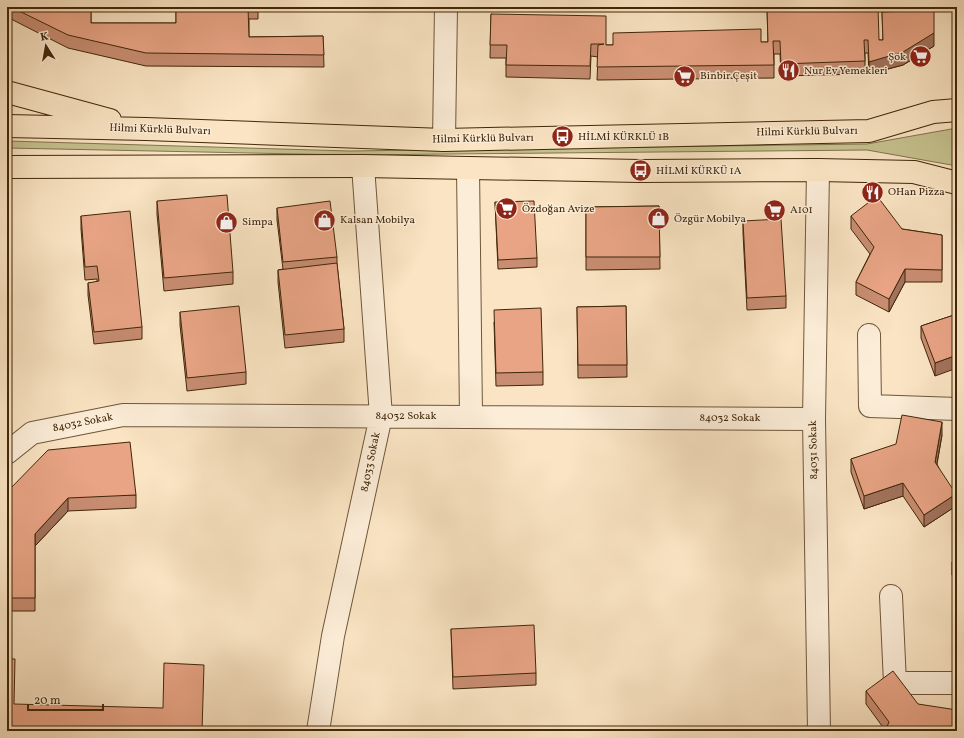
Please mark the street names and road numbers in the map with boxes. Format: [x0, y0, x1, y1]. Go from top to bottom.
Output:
street label: Hilmi Kürklü Bulvarı [109, 121, 211, 139]
street label: Hilmi Kürklü Bulvarı [756, 124, 858, 140]
street label: Hilmi Kürklü Bulvarı [432, 131, 534, 147]
street label: 84032 Sokak [376, 409, 436, 424]
street label: 84032 Sokak [52, 410, 114, 436]
street label: 84032 Sokak [700, 411, 760, 426]
street label: 84031 Sokak [806, 420, 822, 480]
street label: 84033 Sokak [357, 431, 385, 493]

